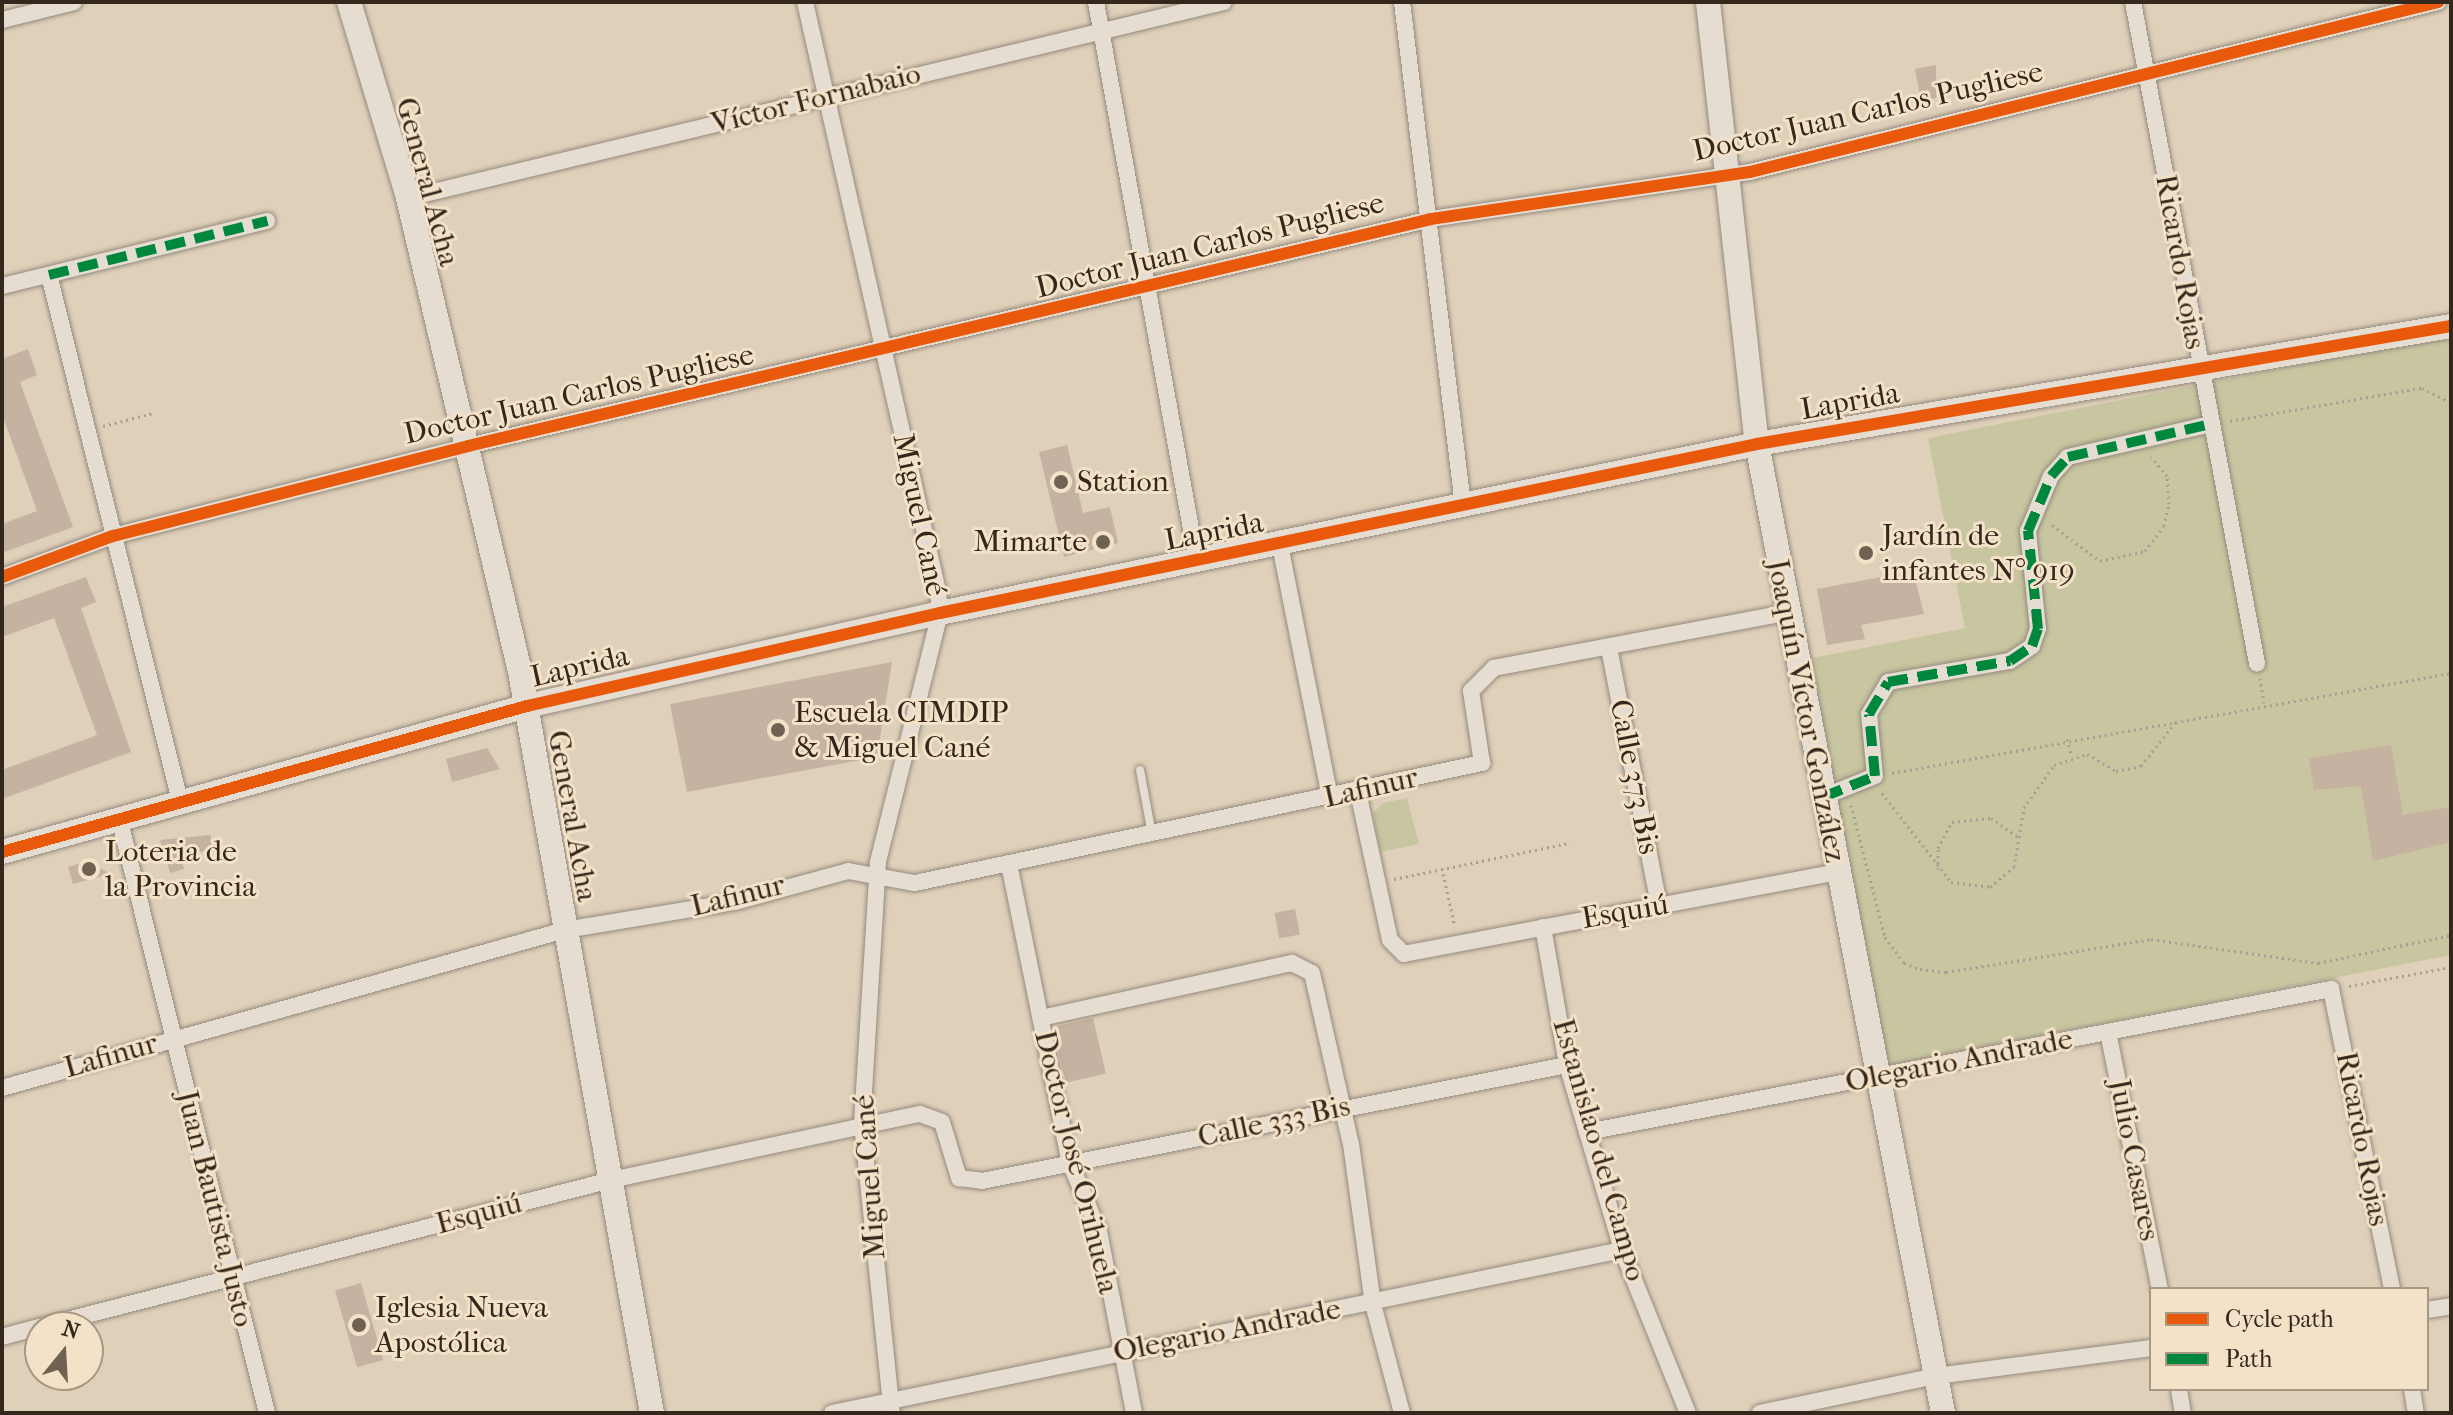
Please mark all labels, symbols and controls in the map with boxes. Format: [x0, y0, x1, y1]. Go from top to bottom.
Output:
street label: Doctor Juan Carlos Pugliese [1690, 54, 2046, 170]
street label: Víctor Fornabaio [708, 56, 924, 142]
street label: General Acha [387, 94, 467, 270]
street label: Ricardo Rojas [2147, 172, 2213, 352]
street label: Doctor Juan Carlos Pugliese [1032, 185, 1388, 307]
street label: Doctor Juan Carlos Pugliese [401, 337, 757, 453]
street label: Laprida [1798, 376, 1902, 428]
street label: Miguel Cané [884, 430, 954, 600]
place label: Station [1077, 464, 1169, 500]
marker: Station [1052, 473, 1070, 491]
street label: Laprida [1162, 505, 1266, 559]
place label: Jardín de infantes N° 919 [1882, 518, 2075, 588]
place label: Mimarte [973, 524, 1087, 560]
marker: Mimarte [1094, 533, 1112, 551]
marker: Jardín de infantes N° 919 [1857, 544, 1875, 562]
street label: Joaquín Víctor González [1759, 557, 1853, 865]
street label: Laprida [527, 638, 633, 696]
place label: Escuela CIMDIP & Miguel Cané [794, 695, 1008, 766]
street label: Calle 373 Bis [1601, 697, 1667, 857]
marker: Escuela CIMDIP & Miguel Cané [769, 721, 787, 739]
street label: General Acha [539, 728, 605, 904]
street label: Lafinur [1320, 760, 1422, 816]
place label: Loteria de la Provincia [105, 834, 256, 904]
marker: Loteria de la Provincia [80, 860, 98, 878]
street label: Lafinur [687, 867, 789, 925]
street label: Esquiú [1579, 887, 1671, 937]
street label: Estanislao del Campo [1544, 1015, 1654, 1285]
street label: Olegario Andrade [1842, 1021, 2076, 1101]
street label: Lafinur [60, 1026, 162, 1086]
street label: Doctor José Orihuela [1026, 1027, 1126, 1297]
street label: Ricardo Rojas [2327, 1049, 2397, 1229]
street label: Julio Casares [2101, 1076, 2167, 1244]
street label: Juan Bautista Justo [168, 1087, 262, 1331]
street label: Calle 333 Bis [1195, 1088, 1353, 1156]
street label: Miguel Cané [846, 1093, 894, 1261]
street label: Esquiú [432, 1185, 526, 1243]
legend [2149, 1287, 2429, 1391]
place label: Iglesia Nueva Apostólica [375, 1290, 548, 1360]
street label: Olegario Andrade [1110, 1291, 1344, 1371]
text: Cycle path [2225, 1305, 2334, 1333]
north arrow [24, 1311, 104, 1391]
text: N [59, 1315, 83, 1345]
marker: Iglesia Nueva Apostólica [350, 1316, 368, 1334]
text: Path [2225, 1345, 2272, 1373]

